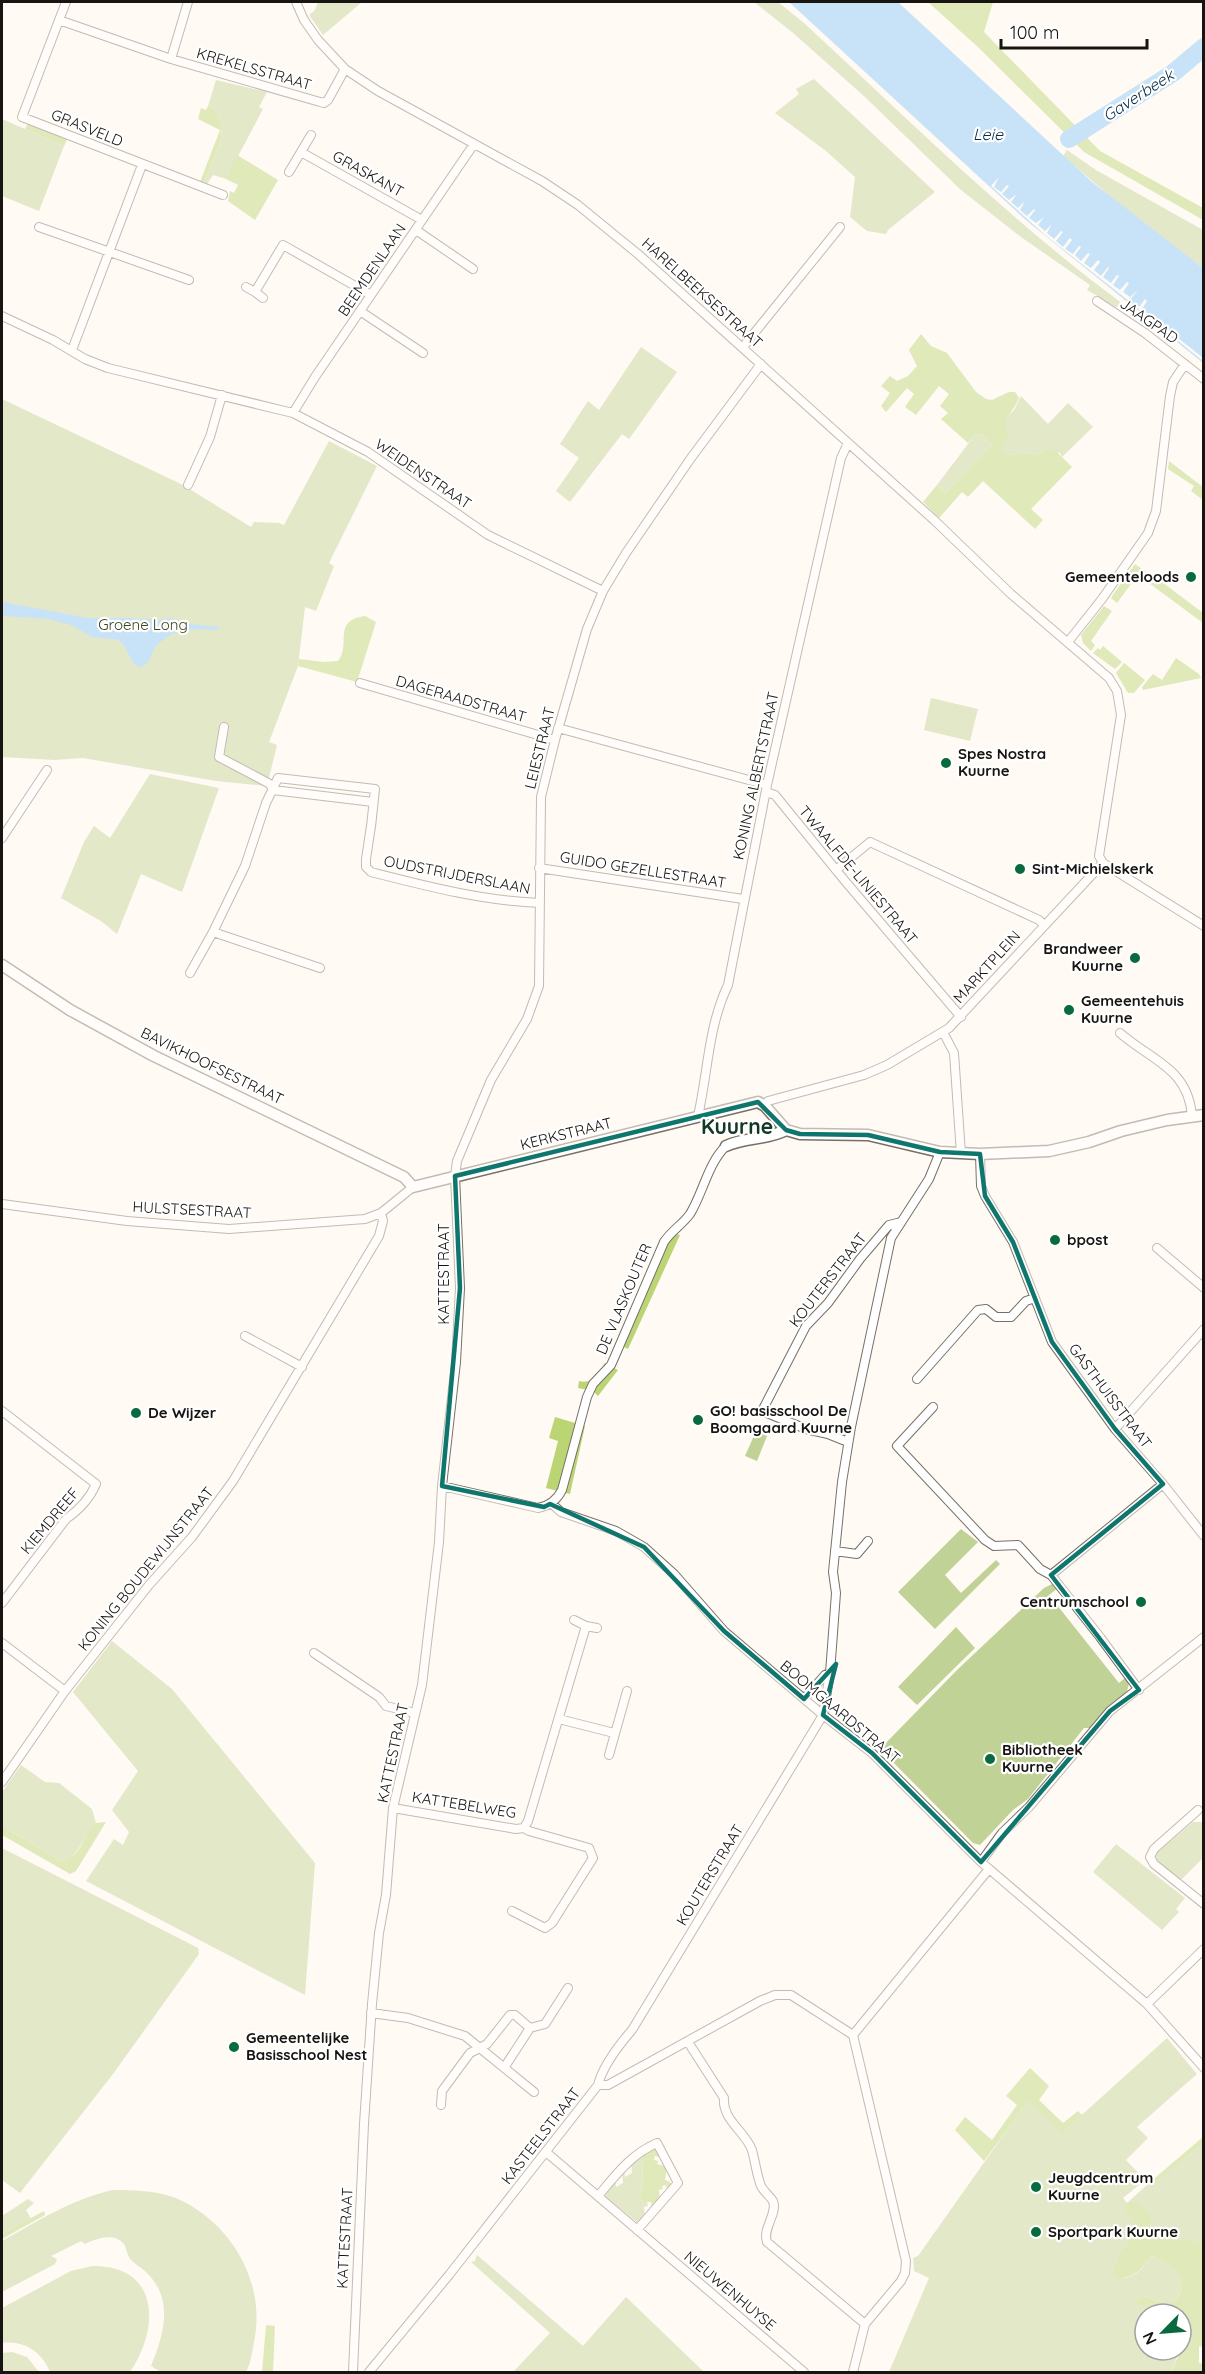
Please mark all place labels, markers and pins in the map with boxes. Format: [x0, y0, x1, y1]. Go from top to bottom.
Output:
place label: Gemeenteloods [1065, 567, 1179, 586]
marker: Gemeenteloods [1184, 570, 1198, 584]
place label: Spes Nostra Kuurne [958, 744, 1046, 780]
marker: Spes Nostra Kuurne [939, 756, 953, 770]
place label: Sint-Michielskerk [1032, 859, 1154, 878]
marker: Sint-Michielskerk [1013, 862, 1027, 876]
place label: Brandweer Kuurne [1043, 939, 1123, 975]
marker: Brandweer Kuurne [1128, 951, 1142, 965]
place label: Gemeentehuis Kuurne [1081, 991, 1184, 1027]
marker: Gemeentehuis Kuurne [1062, 1003, 1076, 1017]
place label: bpost [1067, 1230, 1109, 1249]
marker: bpost [1048, 1233, 1062, 1247]
place label: GO! basisschool De Boomgaard Kuurne [710, 1401, 852, 1437]
place label: De Wijzer [148, 1403, 217, 1422]
marker: De Wijzer [129, 1406, 143, 1420]
marker: GO! basisschool De Boomgaard Kuurne [691, 1413, 705, 1427]
place label: Centrumschool [1020, 1592, 1129, 1611]
marker: Centrumschool [1134, 1595, 1148, 1609]
place label: Bibliotheek Kuurne [1002, 1740, 1083, 1776]
marker: Bibliotheek Kuurne [983, 1752, 997, 1766]
place label: Gemeentelijke Basisschool Nest [246, 2028, 367, 2064]
marker: Gemeentelijke Basisschool Nest [227, 2040, 241, 2054]
place label: Jeugdcentrum Kuurne [1048, 2168, 1153, 2204]
marker: Jeugdcentrum Kuurne [1029, 2180, 1043, 2194]
place label: Sportpark Kuurne [1048, 2222, 1178, 2241]
marker: Sportpark Kuurne [1029, 2225, 1043, 2239]

